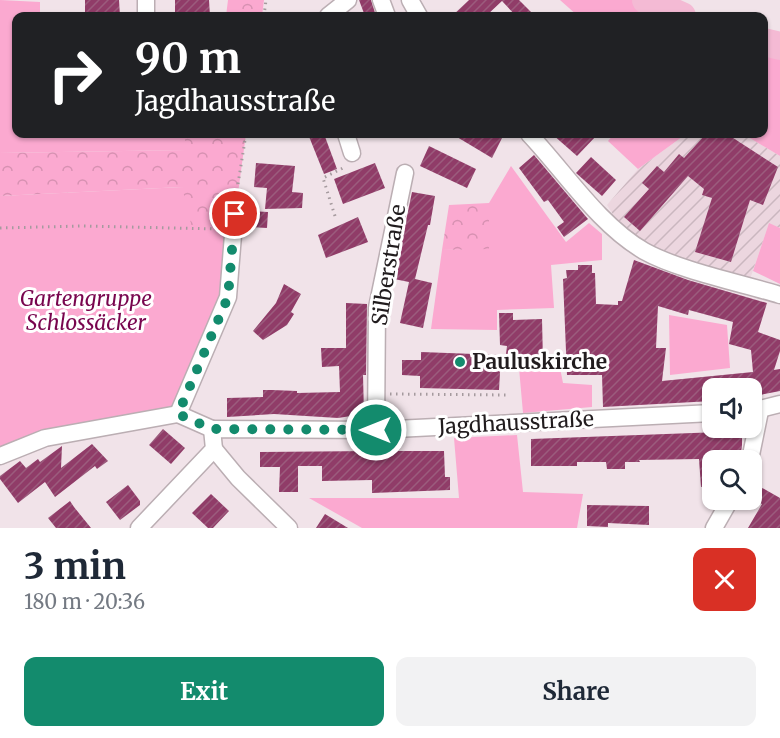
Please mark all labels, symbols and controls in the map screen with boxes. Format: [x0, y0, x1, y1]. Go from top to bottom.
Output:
text: 90 m [135, 32, 241, 84]
icon: right [36, 36, 114, 114]
text: Jagdhausstraße [135, 84, 335, 118]
pin [209, 188, 260, 239]
icon: arrive [218, 197, 251, 230]
street label: Silberstraße [366, 202, 411, 328]
park label: Gartengruppe Schlossäcker [20, 285, 152, 336]
place label: Pauluskirche [472, 348, 607, 375]
marker: Pauluskirche [453, 355, 467, 369]
map controls [702, 378, 762, 510]
button: sound [702, 378, 762, 438]
position arrow [344, 398, 408, 462]
street label: Jagdhausstraße [437, 405, 594, 440]
button: search [702, 450, 762, 510]
text: 3 min [24, 544, 126, 589]
button: close [693, 548, 756, 611]
text: 180 m · 20:36 [24, 589, 145, 614]
button: Exit [24, 657, 384, 726]
button: Share [396, 657, 756, 726]

